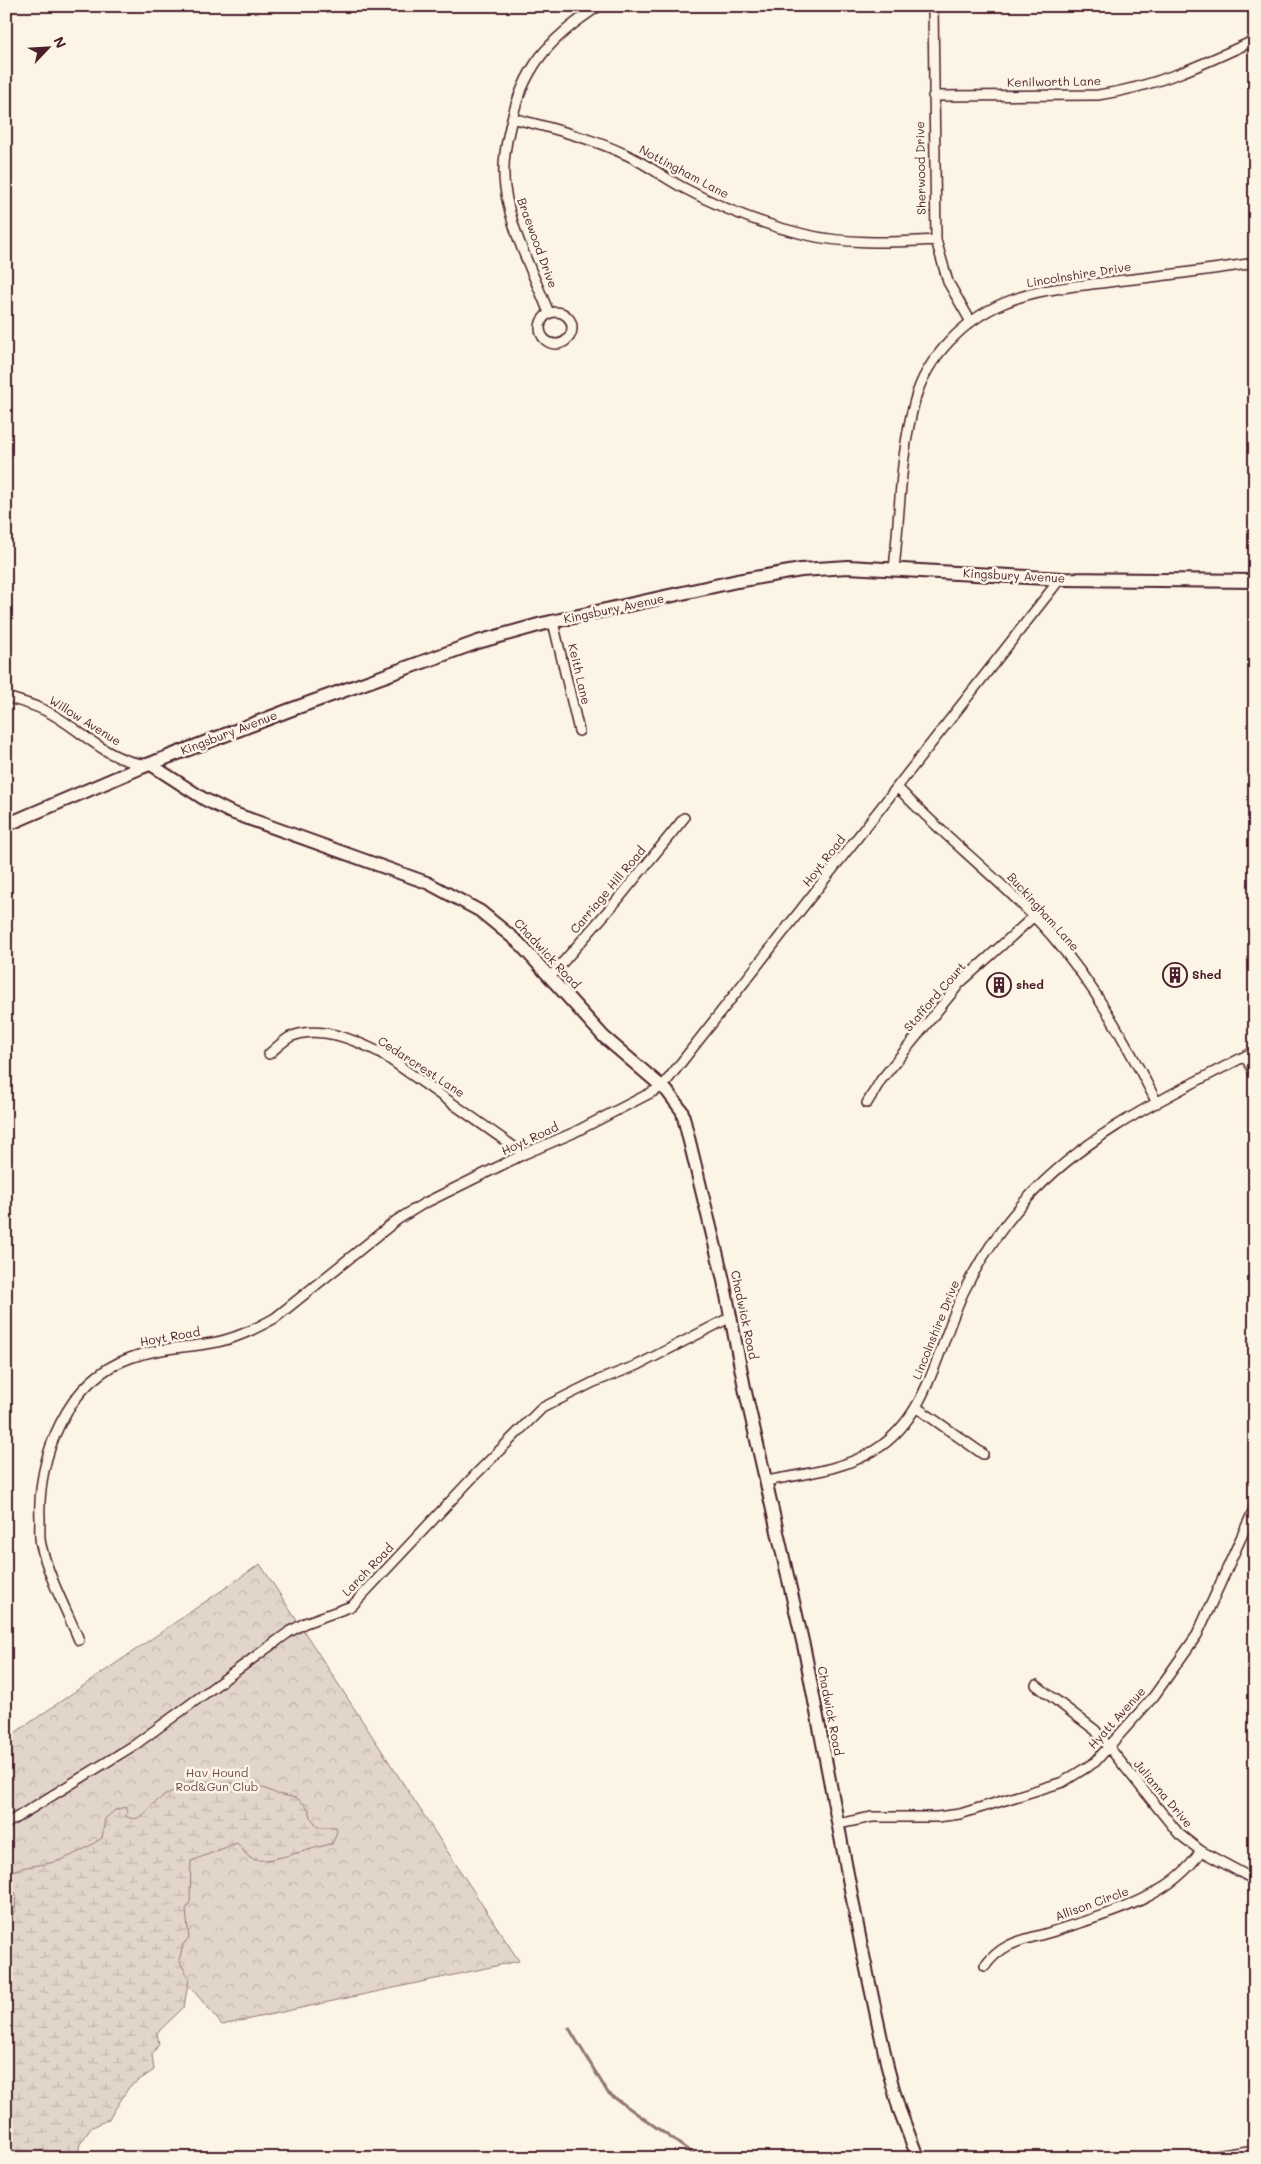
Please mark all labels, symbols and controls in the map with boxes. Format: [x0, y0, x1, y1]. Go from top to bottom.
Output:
north arrow [22, 22, 72, 72]
text: N [49, 33, 71, 51]
street label: Kenilworth Lane [1007, 72, 1101, 90]
street label: Sherwood Drive [911, 121, 929, 215]
street label: Nottingham Lane [637, 141, 732, 201]
street label: Braewood Drive [514, 195, 562, 290]
street label: Lincolnshire Drive [1025, 258, 1132, 290]
street label: Kingsbury Avenue [963, 564, 1066, 586]
street label: Kingsbury Avenue [562, 590, 665, 626]
street label: Keith Lane [565, 642, 595, 706]
street label: Willow Avenue [47, 692, 125, 749]
street label: Kingsbury Avenue [178, 706, 279, 758]
street label: Hoyt Road [798, 831, 849, 889]
street label: Carriage Hill Road [566, 842, 649, 936]
street label: Buckingham Lane [1004, 869, 1083, 954]
street label: Chadwick Road [511, 915, 585, 992]
street label: Stafford Court [900, 958, 969, 1034]
building icon: Shed [1162, 962, 1188, 988]
place label: Shed [1192, 966, 1222, 982]
building icon: shed [986, 972, 1012, 998]
place label: shed [1016, 976, 1044, 992]
street label: Cedarcrest Lane [375, 1032, 468, 1100]
street label: Hoyt Road [499, 1118, 561, 1158]
street label: Chadwick Road [728, 1269, 762, 1361]
street label: Lincolnshire Drive [908, 1278, 962, 1382]
street label: Hoyt Road [138, 1323, 202, 1349]
street label: Larch Road [338, 1539, 397, 1599]
street label: Chadwick Road [814, 1665, 848, 1757]
street label: Hyatt Avenue [1084, 1683, 1148, 1752]
street label: Julianna Drive [1131, 1756, 1197, 1831]
park label: Hav Hound Rod&Gun Club [176, 1764, 258, 1794]
street label: Allison Circle [1053, 1882, 1131, 1924]

